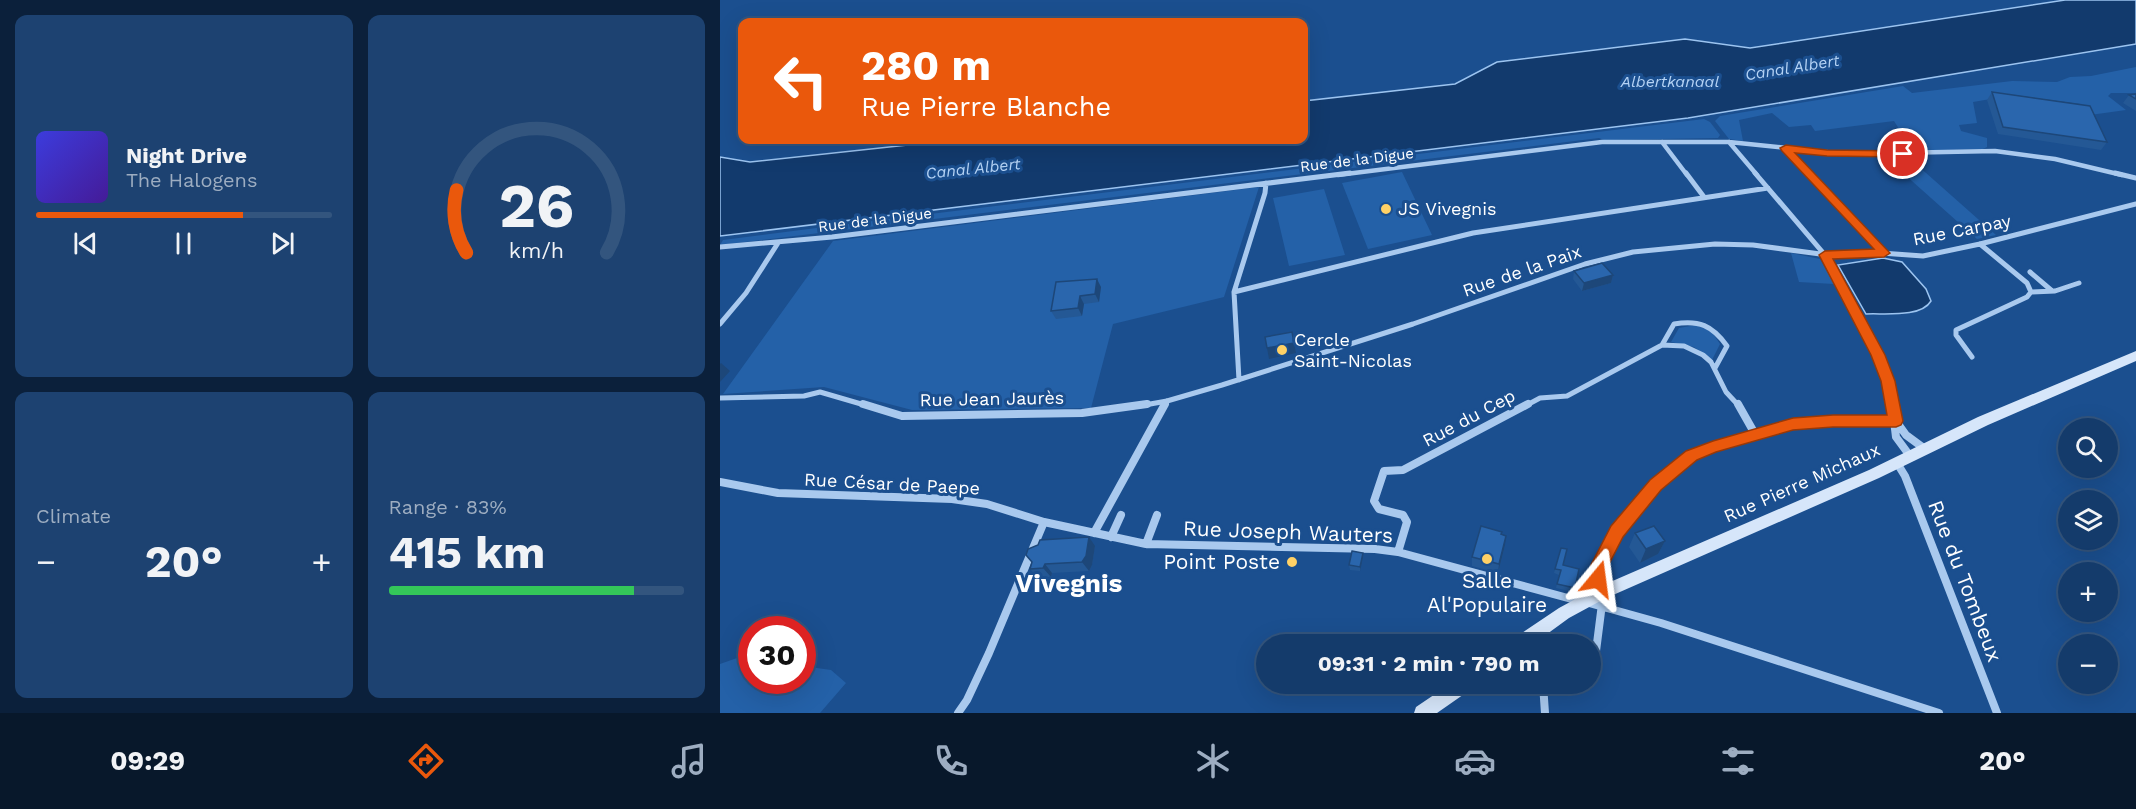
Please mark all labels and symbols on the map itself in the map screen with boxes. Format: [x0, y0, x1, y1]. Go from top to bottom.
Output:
water label: Canal Albert [1744, 51, 1841, 84]
water label: Albertkanaal [1620, 72, 1719, 91]
pin [1877, 128, 1928, 179]
street label: Rue de la Digue [1299, 144, 1415, 176]
water label: Canal Albert [925, 154, 1022, 183]
place label: JS Vivegnis [1398, 198, 1496, 219]
marker: JS Vivegnis [1379, 202, 1393, 216]
street label: Rue de la Digue [817, 204, 933, 236]
street label: Rue Carpay [1911, 210, 2013, 249]
street label: Rue de la Paix [1460, 240, 1584, 301]
place label: Cercle Saint-Nicolas [1294, 329, 1412, 371]
marker: Cercle Saint-Nicolas [1275, 343, 1289, 357]
street label: Rue du Cep [1419, 384, 1519, 451]
street label: Rue Jean Jaurès [920, 387, 1064, 410]
street label: Rue Pierre Michaux [1720, 439, 1883, 526]
street label: Rue César de Paepe [804, 468, 980, 499]
street label: Rue du Tombeux [1923, 496, 2008, 665]
street label: Rue Joseph Wauters [1183, 515, 1393, 548]
position arrow [1566, 547, 1630, 611]
place label: Point Poste [1163, 549, 1280, 574]
marker: Salle Al'Populaire [1480, 552, 1494, 566]
marker: Point Poste [1285, 555, 1299, 569]
district label: Vivegnis [1016, 568, 1123, 598]
place label: Salle Al'Populaire [1427, 568, 1547, 617]
speed limit sign: 30 [738, 616, 816, 694]

